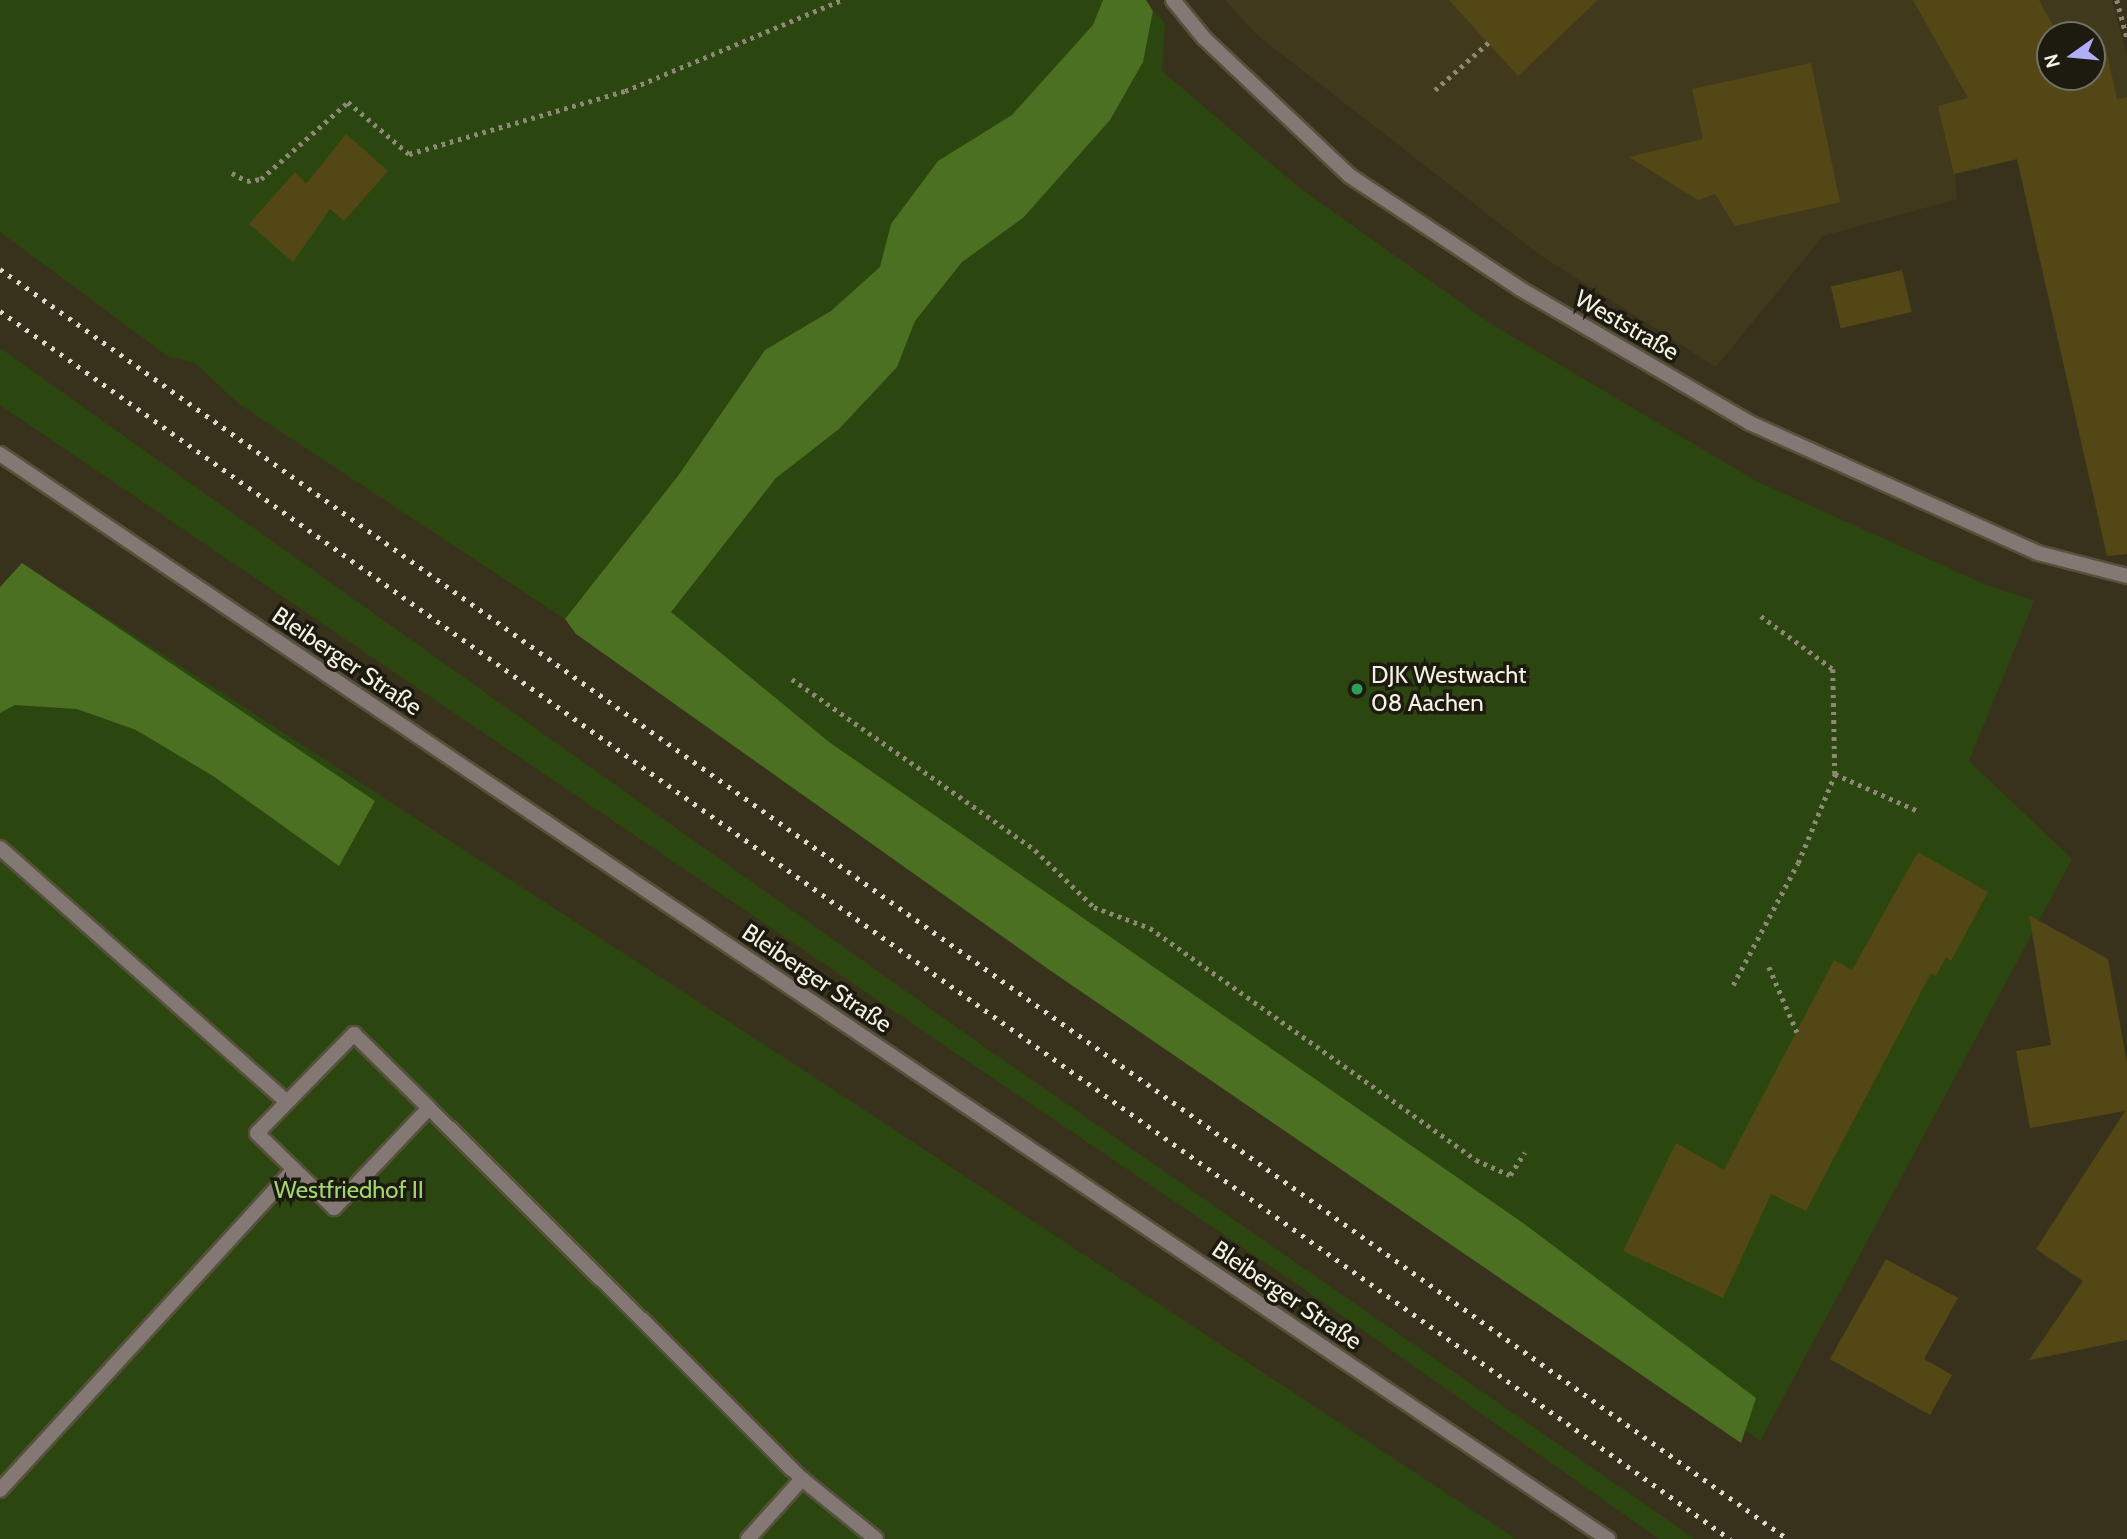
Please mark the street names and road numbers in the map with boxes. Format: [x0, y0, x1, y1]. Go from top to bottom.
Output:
street label: Weststraße [1570, 284, 1684, 366]
street label: Bleiberger Straße [267, 600, 427, 722]
street label: Bleiberger Straße [737, 917, 897, 1039]
street label: Bleiberger Straße [1207, 1234, 1367, 1356]

